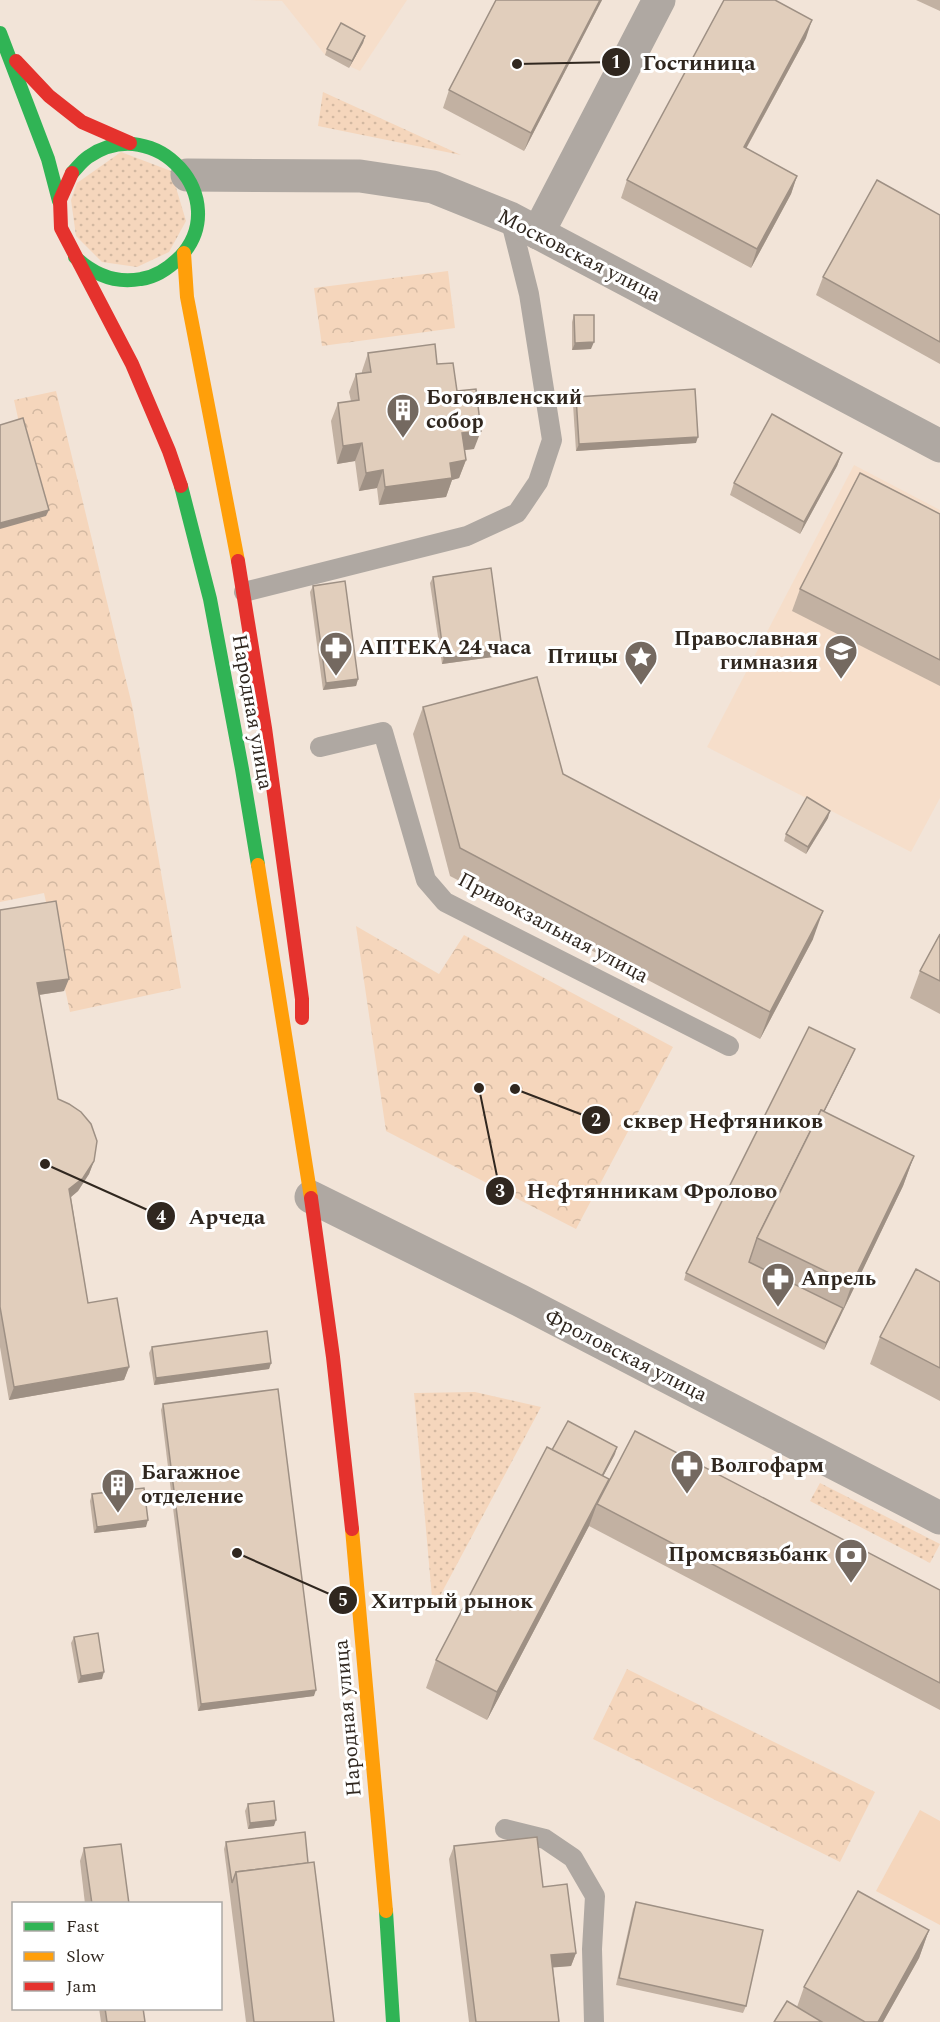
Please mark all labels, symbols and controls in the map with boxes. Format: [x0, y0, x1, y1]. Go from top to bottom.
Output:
callout: Гостиница [601, 42, 768, 82]
text: Гостиница [642, 47, 756, 80]
text: 1 [611, 49, 621, 76]
street label: Московская улица [492, 201, 667, 311]
place label: Богоявленский собор [426, 382, 582, 438]
building icon: Богоявленский собор [385, 392, 421, 439]
place label: Православная гимназия [674, 623, 818, 679]
pharmacy icon: АПТЕКА 24 часа [318, 630, 354, 677]
street label: Народная улица [223, 632, 282, 793]
place label: АПТЕКА 24 часа [359, 632, 531, 664]
school or university icon: Православная гимназия [823, 633, 859, 680]
place icon: Птицы [623, 639, 659, 686]
place label: Птицы [547, 641, 618, 673]
street label: Привокзальная улица [452, 864, 655, 992]
callout: сквер Нефтяников [581, 1100, 835, 1140]
text: сквер Нефтяников [623, 1105, 823, 1138]
text: 2 [591, 1107, 601, 1134]
callout: Нефтянникам Фролово [485, 1171, 790, 1211]
text: Нефтянникам Фролово [527, 1175, 777, 1208]
text: 3 [495, 1178, 505, 1205]
callout: Арчеда [146, 1196, 277, 1236]
text: Арчеда [189, 1201, 266, 1234]
text: 4 [156, 1204, 166, 1231]
pharmacy icon: Апрель [760, 1261, 796, 1308]
place label: Апрель [801, 1263, 876, 1295]
street label: Фроловская улица [539, 1301, 714, 1411]
pharmacy icon: Волгофарм [669, 1448, 705, 1495]
place label: Волгофарм [710, 1450, 825, 1482]
place label: Багажное отделение [141, 1457, 244, 1513]
building icon: Багажное отделение [100, 1467, 136, 1514]
bank icon: Промсвязьбанк [833, 1537, 869, 1584]
place label: Промсвязьбанк [668, 1539, 828, 1571]
callout: Хитрый рынок [328, 1580, 545, 1620]
text: Хитрый рынок [371, 1585, 534, 1618]
text: 5 [338, 1587, 348, 1614]
street label: Народная улица [325, 1637, 371, 1798]
legend [12, 1902, 222, 2010]
text: Fast [66, 1913, 99, 1940]
text: Slow [66, 1943, 105, 1970]
text: Jam [66, 1973, 97, 2000]

